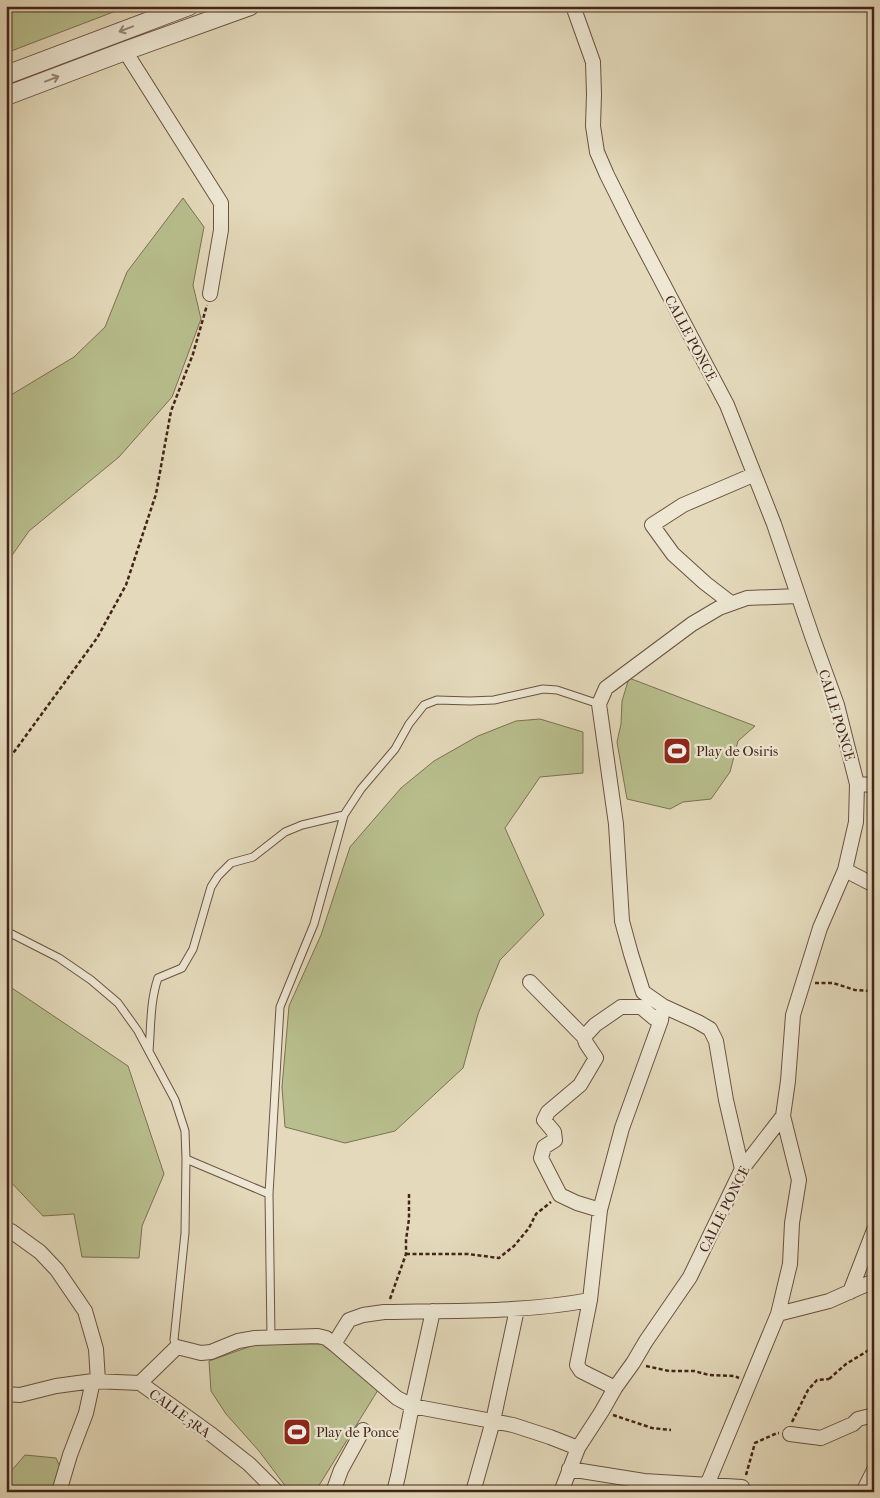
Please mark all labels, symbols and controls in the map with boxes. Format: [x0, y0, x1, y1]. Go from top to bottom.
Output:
one-way arrow [119, 25, 135, 34]
one-way arrow [44, 74, 59, 83]
street label: CALLE PONCE [661, 292, 721, 384]
street label: CALLE PONCE [815, 667, 859, 763]
sports icon: Play de Osiris [662, 736, 692, 766]
place label: Play de Osiris [696, 743, 778, 760]
street label: CALLE PONCE [695, 1163, 754, 1255]
street label: CALLE 3RA [146, 1385, 215, 1442]
sports icon: Play de Ponce [282, 1417, 312, 1447]
place label: Play de Ponce [316, 1424, 399, 1441]

